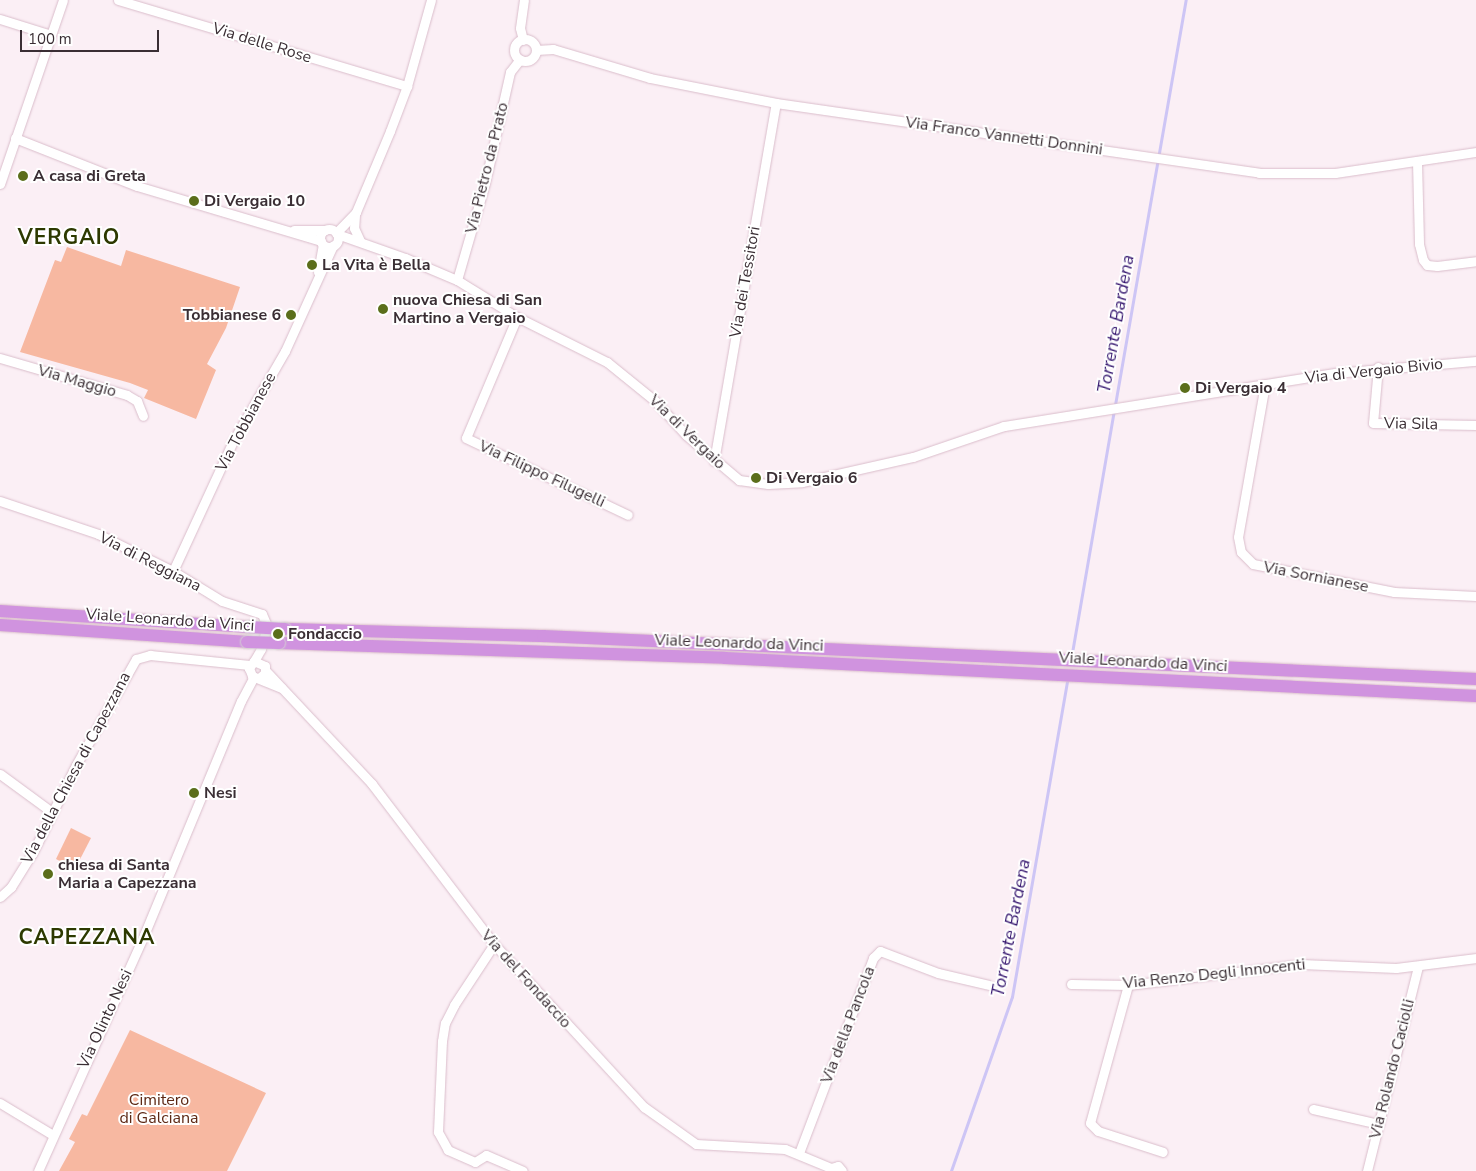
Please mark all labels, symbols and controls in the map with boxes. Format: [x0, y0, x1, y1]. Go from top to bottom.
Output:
street label: Via delle Rose [210, 19, 314, 67]
scale bar [22, 20, 161, 52]
text: 100 m [28, 29, 72, 49]
street label: Via Pietro da Prato [461, 101, 513, 235]
street label: Via Franco Vannetti Donnini [904, 113, 1104, 159]
place label: A casa di Greta [33, 166, 146, 186]
marker: A casa di Greta [17, 170, 29, 182]
place label: Di Vergaio 10 [204, 191, 305, 211]
marker: Di Vergaio 10 [188, 195, 200, 207]
district label: VERGAIO [17, 224, 121, 250]
street label: Via dei Tessitori [726, 225, 764, 339]
water label: Torrente Bardena [1093, 253, 1139, 395]
place label: La Vita è Bella [322, 255, 430, 275]
marker: La Vita è Bella [306, 259, 318, 271]
place label: nuova Chiesa di San Martino a Vergaio [393, 290, 542, 328]
marker: nuova Chiesa di San Martino a Vergaio [377, 303, 389, 315]
place label: Tobbianese 6 [183, 305, 281, 325]
marker: Tobbianese 6 [285, 309, 297, 321]
street label: Via di Vergaio Bivio [1304, 354, 1444, 388]
street label: Via Maggio [35, 361, 119, 401]
street label: Via Tobbianese [212, 369, 280, 475]
place label: Di Vergaio 4 [1195, 378, 1286, 398]
marker: Di Vergaio 4 [1179, 382, 1191, 394]
street label: Via di Vergaio [645, 391, 729, 473]
street label: Via Sila [1384, 414, 1438, 434]
street label: Via Filippo Filugelli [476, 436, 608, 512]
place label: Di Vergaio 6 [766, 468, 857, 488]
marker: Di Vergaio 6 [750, 472, 762, 484]
street label: Via di Reggiana [96, 528, 204, 596]
street label: Via Sornianese [1262, 557, 1370, 597]
street label: Viale Leonardo da Vinci [85, 605, 255, 635]
place label: Fondaccio [288, 624, 362, 644]
marker: Fondaccio [272, 628, 284, 640]
street label: Viale Leonardo da Vinci [654, 630, 824, 656]
street label: Viale Leonardo da Vinci [1058, 648, 1228, 676]
street label: Via della Chiesa di Capezzana [17, 669, 135, 867]
place label: Nesi [204, 783, 237, 803]
marker: Nesi [188, 787, 200, 799]
place label: chiesa di Santa Maria a Capezzana [58, 855, 197, 893]
water label: Torrente Bardena [987, 857, 1035, 999]
marker: chiesa di Santa Maria a Capezzana [42, 868, 54, 880]
district label: CAPEZZANA [17, 924, 157, 950]
street label: Via del Fondaccio [477, 926, 575, 1032]
street label: Via Renzo Degli Innocenti [1122, 955, 1306, 993]
street label: Via della Pancola [817, 964, 879, 1086]
street label: Via Olinto Nesi [74, 966, 136, 1072]
street label: Via Rolando Caciolli [1365, 997, 1419, 1141]
park label: Cimitero di Galciana [119, 1090, 199, 1128]

